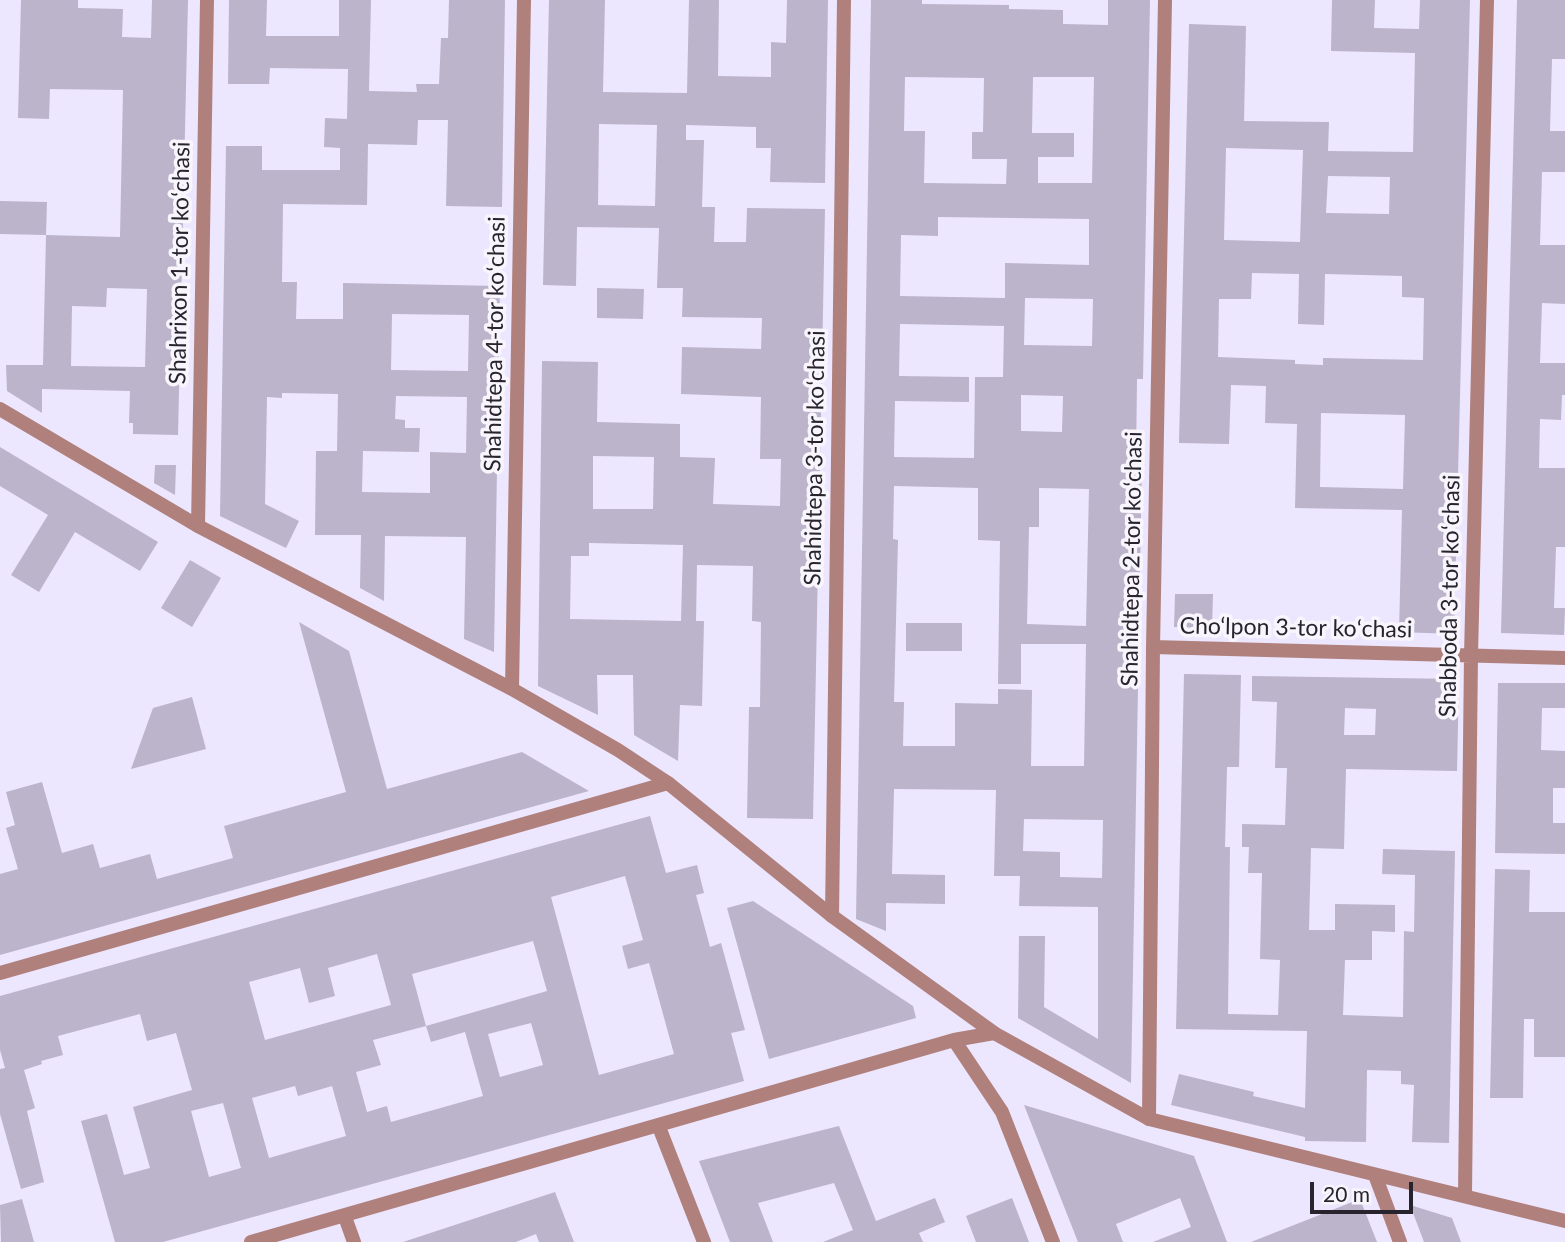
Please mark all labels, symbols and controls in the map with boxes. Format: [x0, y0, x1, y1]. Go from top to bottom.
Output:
street label: Shahrixon 1-tor koʻchasi [164, 141, 196, 385]
street label: Shahidtepa 4-tor koʻchasi [479, 216, 511, 472]
street label: Shahidtepa 3-tor koʻchasi [799, 330, 831, 586]
street label: Shahidtepa 2-tor koʻchasi [1116, 431, 1148, 687]
street label: Shabboda 3-tor koʻchasi [1434, 474, 1466, 718]
street label: Cho‘lpon 3-tor koʻchasi [1179, 612, 1413, 644]
scale bar [1313, 1168, 1416, 1212]
text: 20 m [1323, 1181, 1370, 1206]

